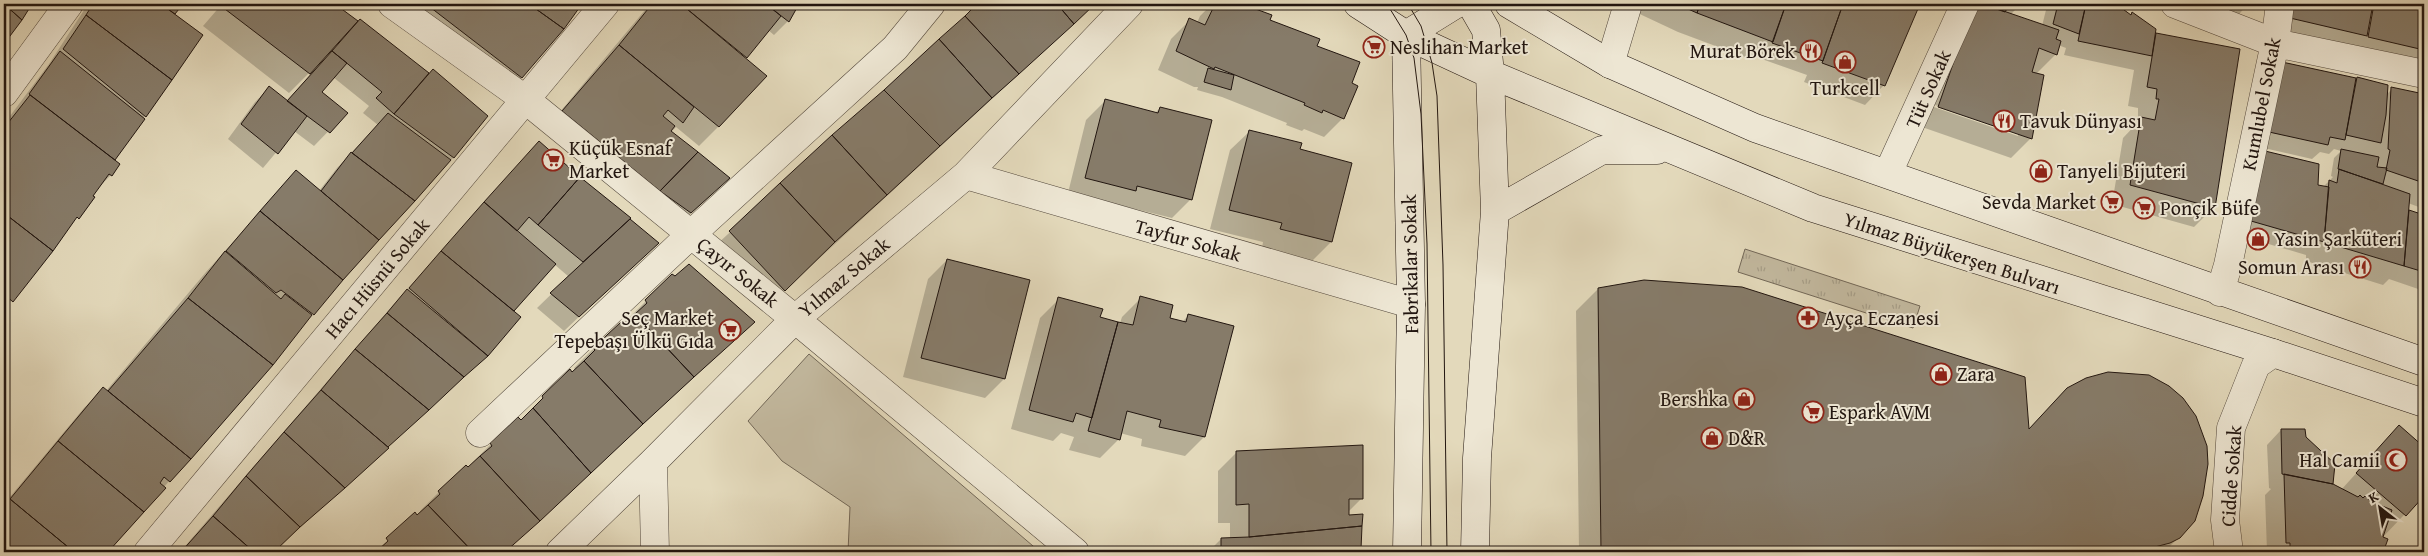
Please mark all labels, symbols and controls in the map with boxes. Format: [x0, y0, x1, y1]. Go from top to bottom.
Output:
place label: Neslihan Market [1390, 32, 1528, 61]
street label: Kumlubel Sokak [2233, 34, 2288, 173]
supermarket icon: Neslihan Market [1362, 35, 1386, 59]
place label: Murat Börek [1690, 36, 1796, 65]
restaurant icon: Murat Börek [1799, 39, 1823, 63]
street label: Tüt Sokak [1897, 44, 1958, 133]
shop icon: Turkcell [1833, 50, 1857, 74]
place label: Turkcell [1810, 73, 1880, 102]
place label: Tavuk Dünyası [2020, 106, 2142, 135]
restaurant icon: Tavuk Dünyası [1992, 109, 2016, 133]
place label: Küçük Esnaf Market [569, 133, 674, 185]
supermarket icon: Küçük Esnaf Market [541, 148, 565, 172]
place label: Tanyeli Bijuteri [2057, 156, 2187, 185]
shop icon: Tanyeli Bijuteri [2029, 159, 2053, 183]
place label: Sevda Market [1982, 187, 2096, 216]
supermarket icon: Sevda Market [2100, 190, 2124, 214]
street label: Fabrikalar Sokak [1394, 193, 1425, 334]
place label: Ponçik Büfe [2160, 193, 2259, 222]
supermarket icon: Ponçik Büfe [2132, 196, 2156, 220]
street label: Yılmaz Büyükerşen Bulvarı [1840, 204, 2065, 301]
street label: Hacı Hüsnü Sokak [317, 210, 436, 344]
street label: Tayfur Sokak [1132, 210, 1246, 269]
place label: Yasin Şarküteri [2274, 224, 2403, 253]
shop icon: Yasin Şarküteri [2246, 227, 2270, 251]
street label: Çayır Sokak [691, 229, 786, 314]
street label: Yılmaz Sokak [791, 229, 897, 324]
place label: Somun Arası [2238, 252, 2344, 281]
restaurant icon: Somun Arası [2348, 255, 2372, 279]
place label: Seç Market Tepebaşı Ülkü Gıda [555, 303, 715, 355]
place label: Ayça Eczanesi [1824, 303, 1940, 332]
pharmacy icon: Ayça Eczanesi [1796, 306, 1820, 330]
supermarket icon: Seç Market Tepebaşı Ülkü Gıda [718, 318, 742, 342]
place label: Zara [1957, 359, 1995, 388]
shop icon: Zara [1929, 362, 1953, 386]
place label: Bershka [1660, 384, 1729, 413]
shop icon: Bershka [1732, 387, 1756, 411]
place label: Espark AVM [1829, 397, 1930, 426]
supermarket icon: Espark AVM [1801, 400, 1825, 424]
place label: D&R [1728, 423, 1766, 452]
street label: Cidde Sokak [2213, 424, 2249, 528]
shop icon: D&R [1700, 426, 1724, 450]
place label: Hal Camii [2299, 445, 2380, 474]
mosque icon: Hal Camii [2384, 448, 2408, 472]
north arrow [2356, 484, 2406, 534]
text: K [2364, 486, 2382, 508]

